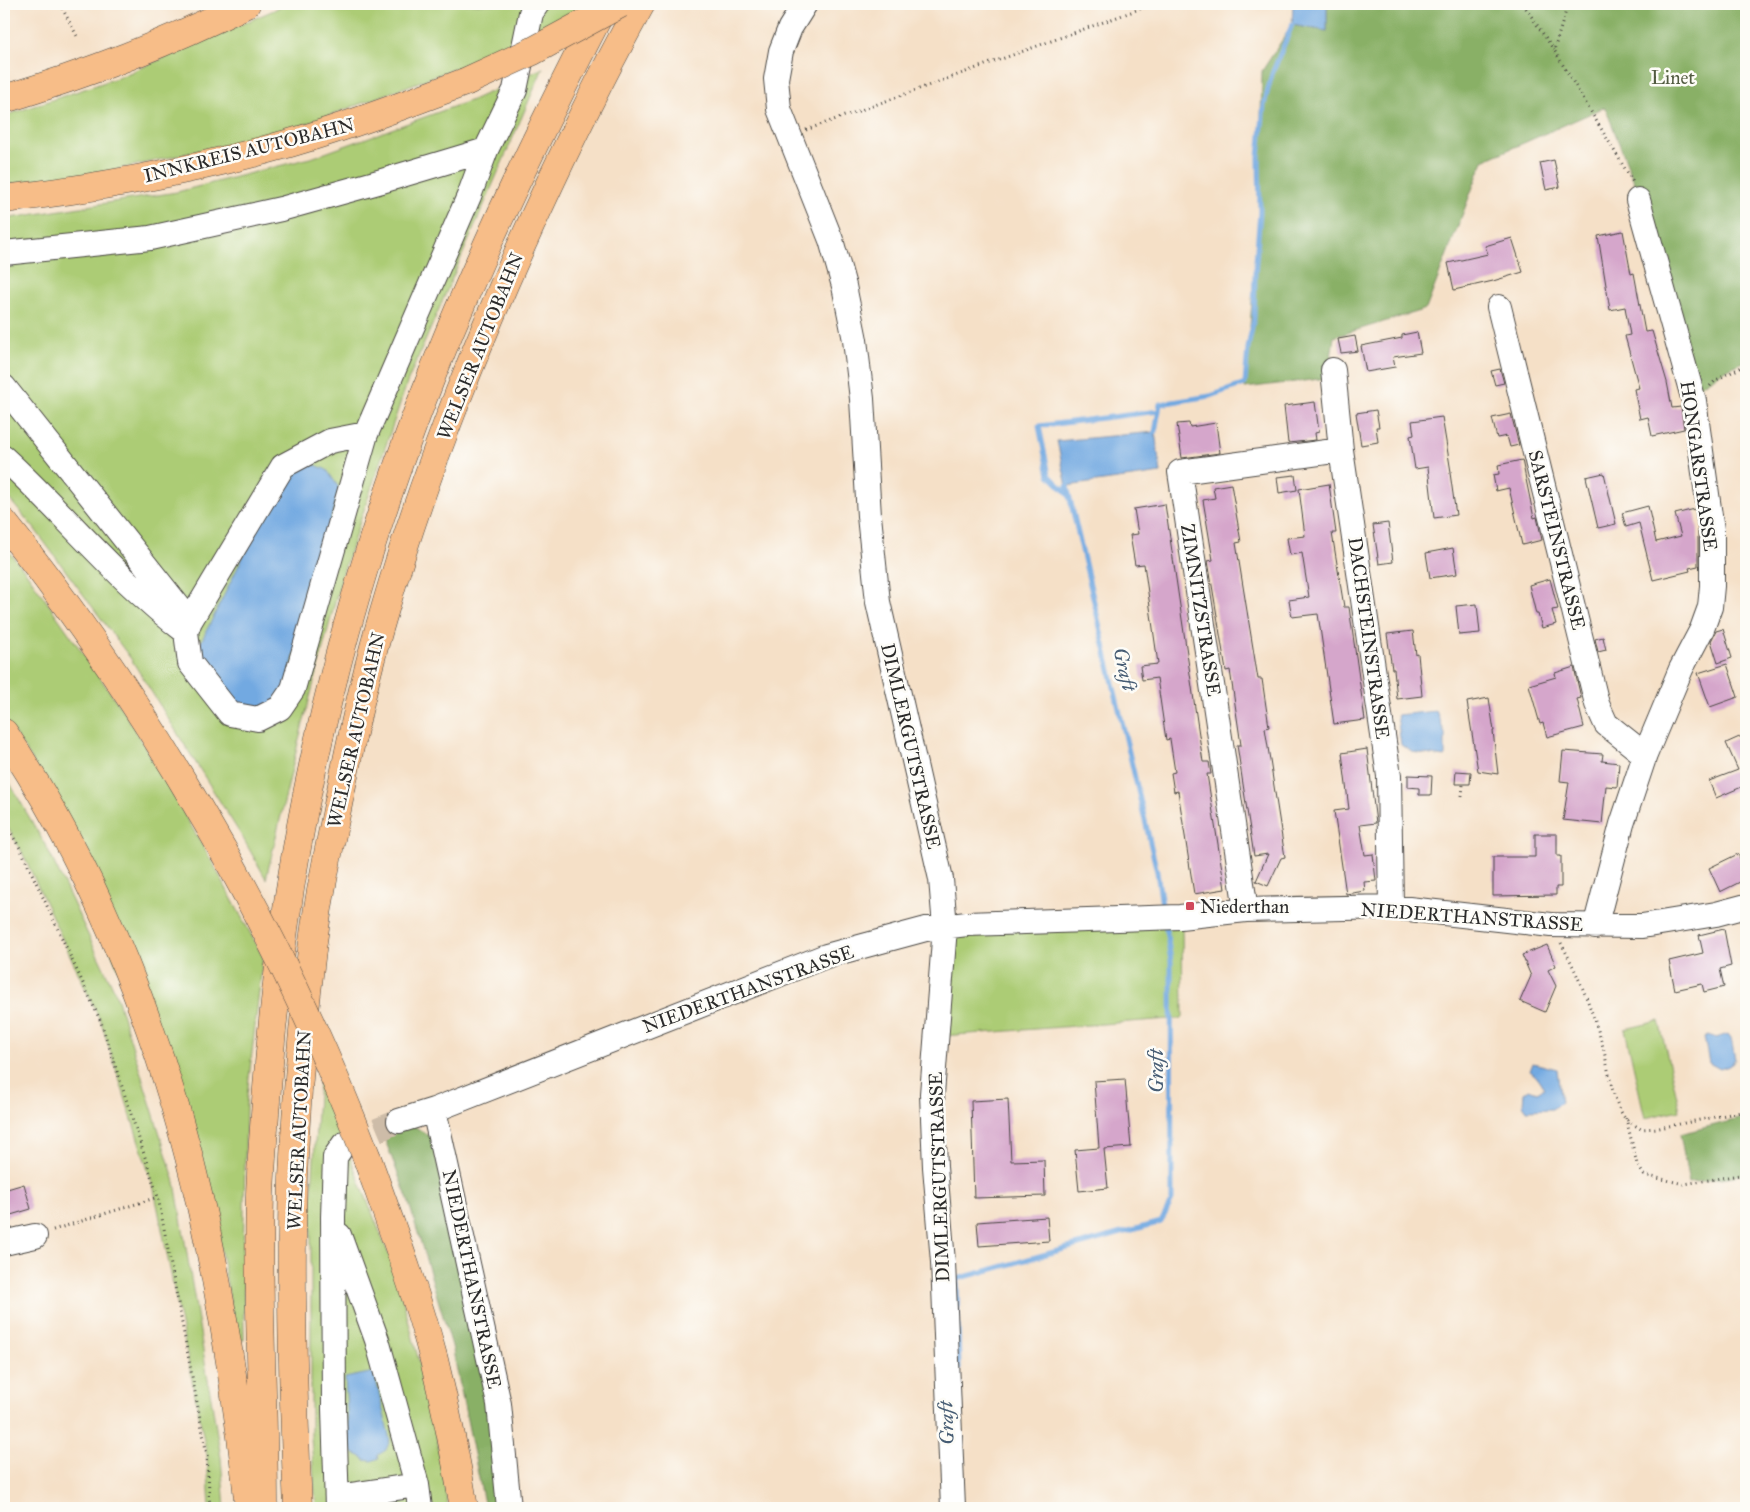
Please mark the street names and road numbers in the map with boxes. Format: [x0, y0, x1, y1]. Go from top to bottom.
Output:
street label: INNKREIS AUTOBAHN [141, 113, 357, 187]
street label: WELSER AUTOBAHN [432, 249, 528, 443]
street label: HONGARSTRASSE [1676, 379, 1722, 553]
street label: SARSTEINSTRASSE [1524, 448, 1591, 633]
street label: ZIMNITZSTRASSE [1176, 522, 1226, 698]
street label: DACHSTEINSTRASSE [1343, 536, 1395, 741]
street label: WELSER AUTOBAHN [322, 630, 390, 830]
street label: DIMLERGUTSTRASSE [876, 641, 946, 852]
street label: NIEDERTHANSTRASSE [1360, 898, 1584, 936]
street label: NIEDERTHANSTRASSE [639, 940, 857, 1038]
street label: WELSER AUTOBAHN [282, 1030, 316, 1230]
street label: DIMLERGUTSTRASSE [924, 1071, 954, 1283]
street label: NIEDERTHANSTRASSE [438, 1167, 507, 1391]

